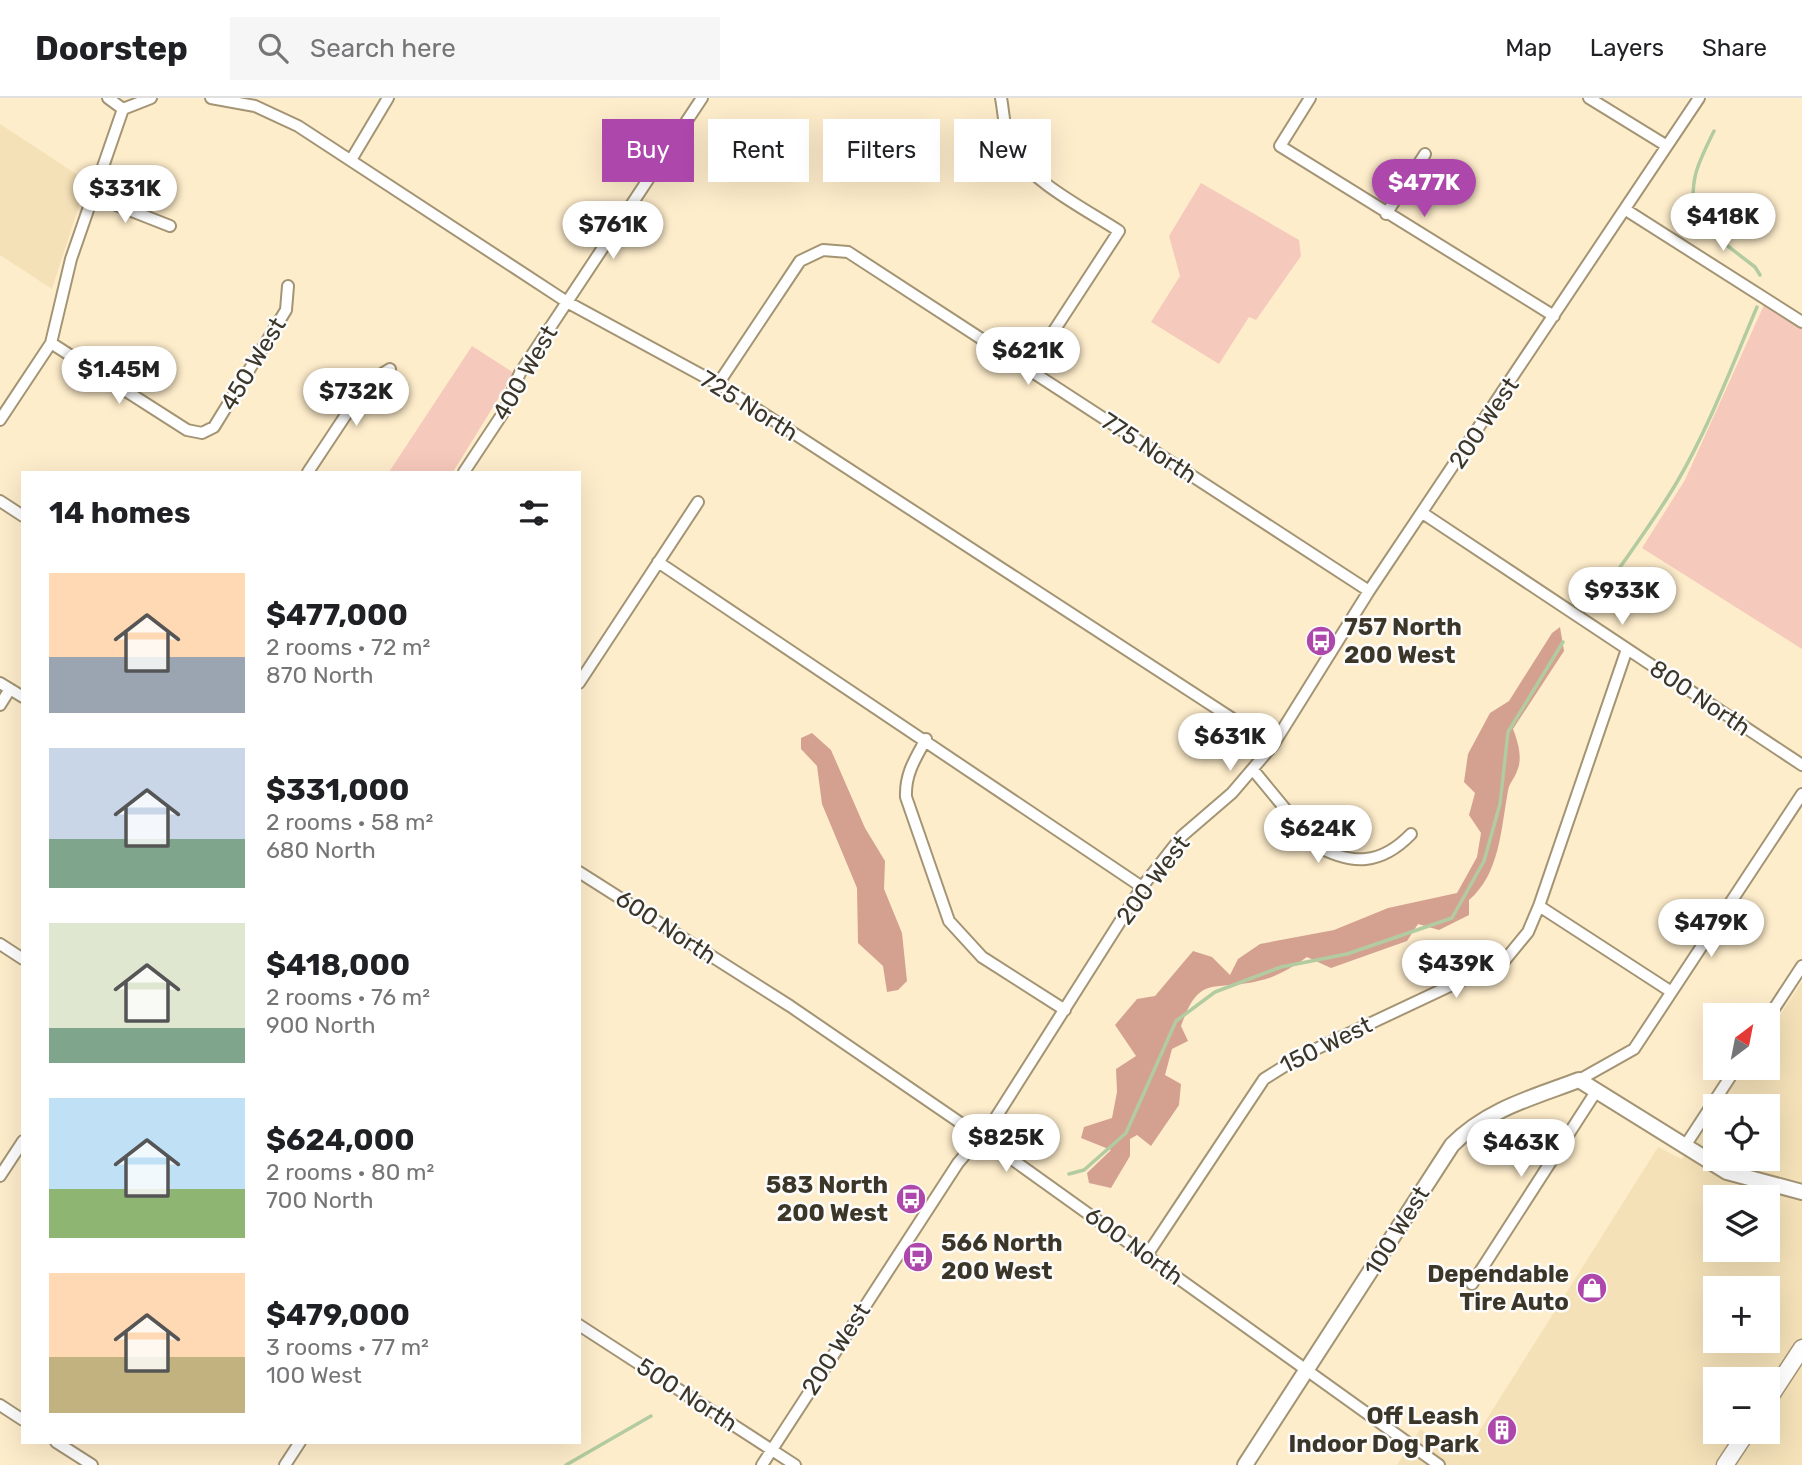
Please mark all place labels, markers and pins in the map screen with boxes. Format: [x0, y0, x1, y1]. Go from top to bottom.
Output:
pin: $477K [1375, 159, 1473, 219]
pin: $331K [76, 166, 174, 225]
pin: $418K [1674, 194, 1772, 253]
pin: $761K [564, 202, 662, 261]
pin: $621K [979, 328, 1077, 387]
pin: $1.45M [62, 346, 176, 406]
pin: $732K [307, 368, 405, 428]
pin: $933K [1573, 568, 1671, 627]
place label: 757 North 200 West [1344, 613, 1462, 669]
bus stop icon: 757 North 200 West [1304, 624, 1338, 658]
pin: $631K [1181, 714, 1279, 773]
pin: $624K [1269, 806, 1367, 865]
pin: $479K [1662, 900, 1760, 959]
pin: $439K [1407, 940, 1505, 1000]
pin: $825K [957, 1114, 1055, 1174]
pin: $463K [1472, 1119, 1570, 1179]
place label: 583 North 200 West [766, 1171, 888, 1227]
bus stop icon: 583 North 200 West [894, 1182, 928, 1216]
place label: 566 North 200 West [941, 1229, 1063, 1285]
bus stop icon: 566 North 200 West [901, 1240, 935, 1274]
place label: Dependable Tire Auto [1427, 1260, 1569, 1316]
shop icon: Dependable Tire Auto [1575, 1271, 1609, 1305]
place label: Off Leash Indoor Dog Park [1289, 1402, 1479, 1458]
building icon: Off Leash Indoor Dog Park [1485, 1413, 1519, 1447]

